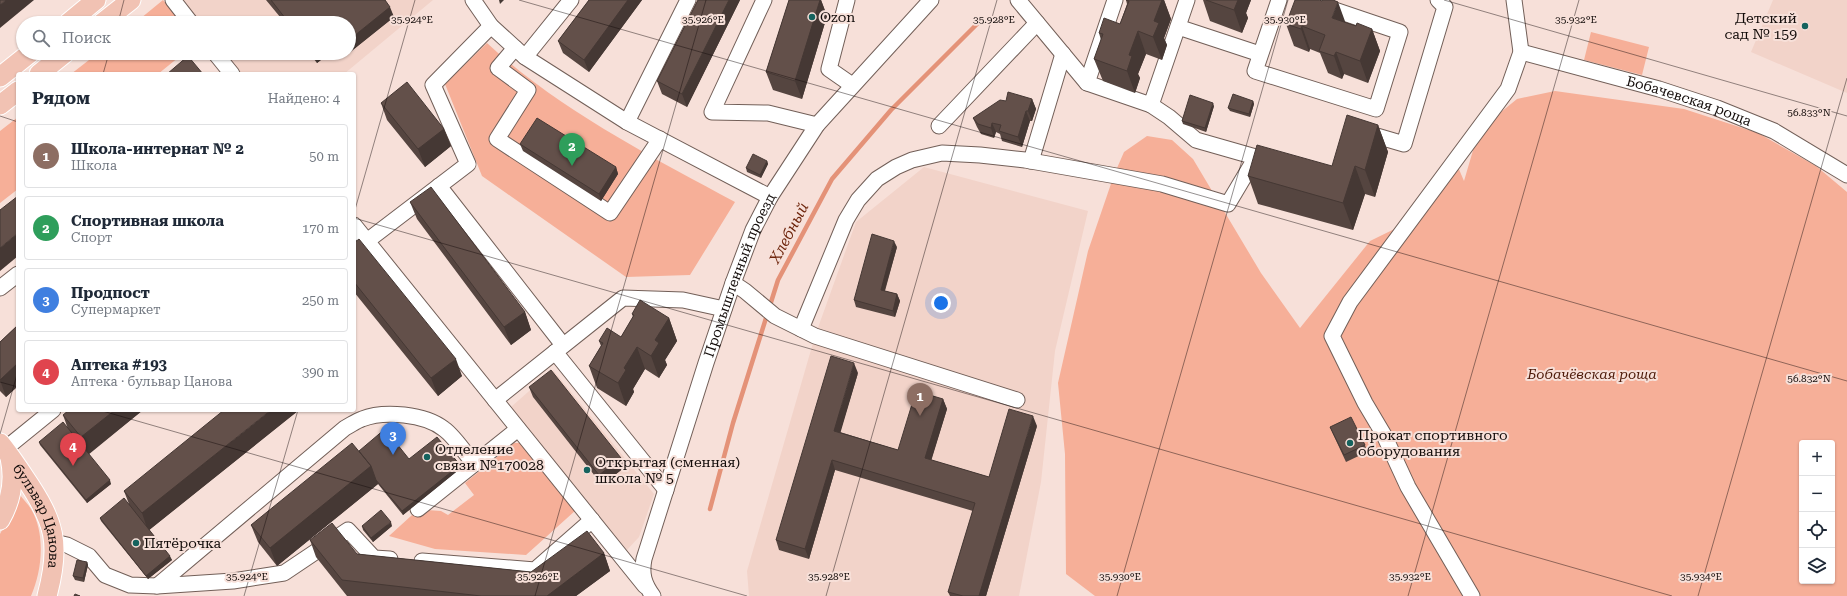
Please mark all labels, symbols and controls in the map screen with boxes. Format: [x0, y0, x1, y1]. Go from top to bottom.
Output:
place label: Ozon [820, 9, 855, 25]
place label: Детский сад № 159 [1724, 10, 1797, 42]
marker: Ozon [807, 12, 817, 22]
text: 35.924°E [391, 14, 433, 25]
text: 35.926°E [682, 14, 724, 25]
text: 35.928°E [973, 14, 1015, 25]
text: 35.930°E [1264, 14, 1306, 25]
text: 35.932°E [1555, 14, 1597, 25]
search box [16, 16, 356, 60]
marker: Детский сад № 159 [1800, 21, 1810, 31]
icon: search [30, 27, 52, 49]
text: Поиск [62, 29, 111, 47]
street label: Бобачевская роща [1625, 73, 1754, 129]
text: Рядом [32, 88, 90, 108]
text: Найдено: 4 [268, 91, 340, 106]
text: 56.833°N [1787, 107, 1831, 118]
pin: 2 [559, 133, 585, 166]
text: Школа-интернат № 2 [71, 140, 244, 158]
text: 1 [42, 149, 50, 164]
text: 50 m [309, 149, 339, 164]
text: Школа [71, 158, 117, 173]
street label: Промышленный проезд [701, 190, 779, 359]
water label: Хлебный [765, 200, 812, 267]
text: Спортивная школа [71, 212, 224, 230]
text: 2 [42, 221, 50, 236]
text: 170 m [302, 221, 339, 236]
text: Спорт [71, 230, 112, 245]
text: Продпост [71, 284, 150, 302]
text: 3 [42, 293, 50, 308]
text: 250 m [302, 293, 339, 308]
your location [931, 293, 951, 313]
text: Супермаркет [71, 302, 161, 317]
text: Аптека #193 [71, 356, 167, 374]
text: 4 [42, 365, 50, 380]
text: 390 m [302, 365, 339, 380]
park label: Бобачёвская роща [1526, 366, 1657, 382]
text: 56.832°N [1787, 373, 1831, 384]
text: Аптека · бульвар Цанова [71, 374, 232, 389]
pin: 1 [907, 383, 933, 416]
pin: 3 [380, 422, 406, 455]
place label: Прокат спортивного оборудования [1358, 427, 1508, 459]
pin: 4 [60, 433, 86, 466]
marker: Прокат спортивного оборудования [1345, 438, 1355, 448]
map controls [1799, 440, 1835, 584]
button: + [1799, 440, 1835, 476]
place label: Отделение связи №170028 [435, 441, 544, 473]
marker: Отделение связи №170028 [422, 452, 432, 462]
place label: Открытая (сменная) школа № 5 [595, 454, 740, 486]
street label: бульвар Цанова [10, 461, 62, 570]
marker: Открытая (сменная) школа № 5 [582, 465, 592, 475]
button: − [1799, 476, 1835, 512]
button: locate [1799, 512, 1835, 548]
place label: Пятёрочка [144, 535, 221, 551]
marker: Пятёрочка [131, 538, 141, 548]
button: layers [1799, 548, 1835, 584]
text: 35.924°E [226, 571, 268, 582]
text: 35.926°E [517, 571, 559, 582]
text: 35.928°E [808, 571, 850, 582]
text: 35.930°E [1099, 571, 1141, 582]
text: 35.932°E [1389, 571, 1431, 582]
text: 35.934°E [1680, 571, 1722, 582]

